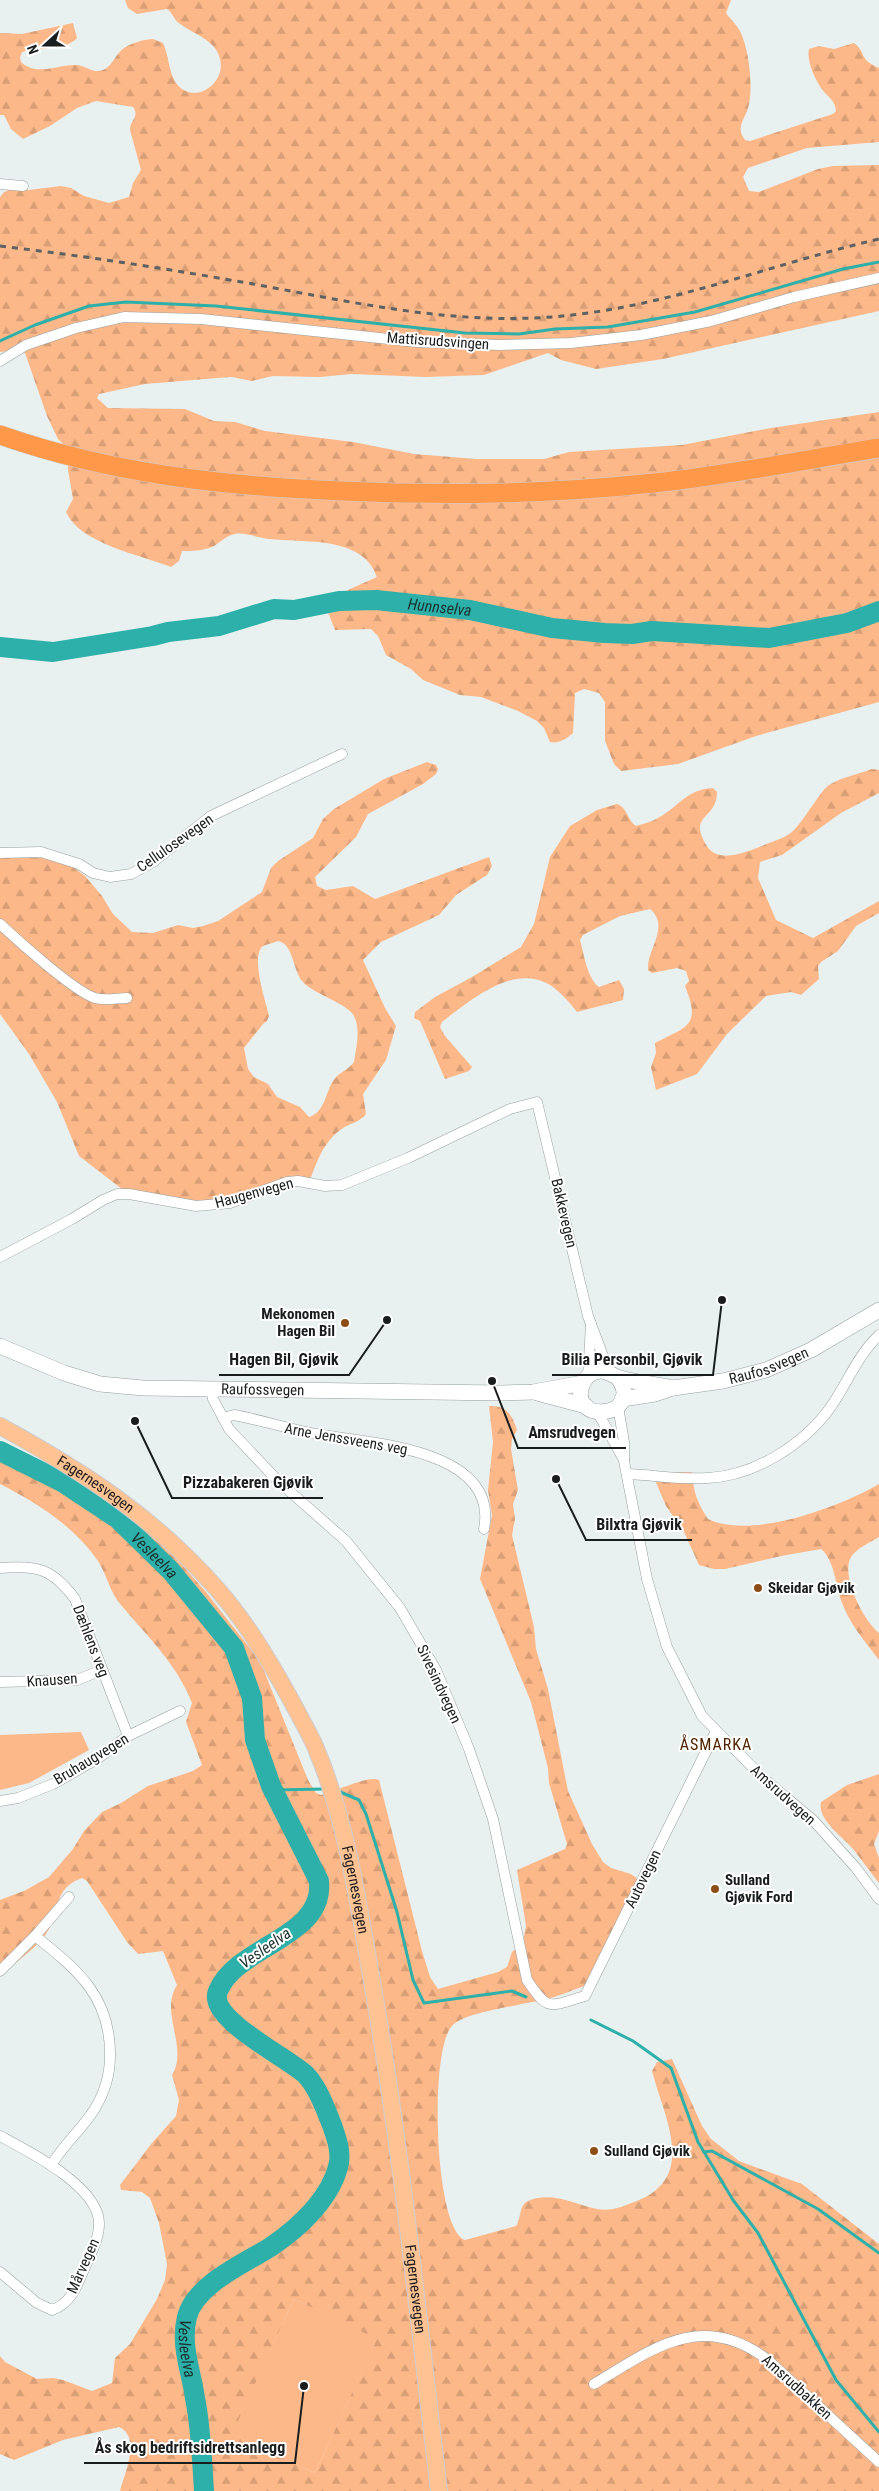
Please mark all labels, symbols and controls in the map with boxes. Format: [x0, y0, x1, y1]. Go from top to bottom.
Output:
north arrow [20, 20, 70, 70]
text: N [24, 43, 42, 57]
street label: Mattisrudsvingen [386, 328, 490, 354]
water label: Hunnselva [407, 594, 473, 620]
street label: Cellulosevegen [133, 810, 217, 876]
street label: Haugenvegen [213, 1174, 295, 1212]
street label: Bakkevegen [547, 1177, 581, 1249]
place label: Mekonomen Hagen Bil [261, 1305, 335, 1340]
marker: Mekonomen Hagen Bil [339, 1317, 351, 1329]
street label: Raufossvegen [727, 1343, 811, 1388]
callout: Hagen Bil, Gjøvik [219, 1344, 349, 1375]
callout: Bilia Personbil, Gjøvik [552, 1344, 713, 1375]
text: Hagen Bil, Gjøvik [229, 1350, 339, 1369]
text: Bilia Personbil, Gjøvik [561, 1350, 703, 1369]
street label: Raufossvegen [221, 1380, 305, 1399]
callout: Amsrudvegen [518, 1417, 626, 1448]
street label: Arne Jenssveens veg [283, 1419, 409, 1459]
text: Amsrudvegen [528, 1423, 616, 1442]
street label: Fagernesvegen [54, 1452, 138, 1517]
callout: Pizzabakeren Gjøvik [172, 1467, 323, 1498]
text: Pizzabakeren Gjøvik [183, 1473, 313, 1492]
callout: Bilxtra Gjøvik [586, 1509, 692, 1540]
text: Bilxtra Gjøvik [596, 1515, 682, 1534]
water label: Vesleelva [127, 1528, 182, 1582]
place label: Skeidar Gjøvik [768, 1579, 855, 1597]
marker: Skeidar Gjøvik [752, 1582, 764, 1594]
street label: Dæhlens veg [69, 1603, 113, 1679]
street label: Sivesindvegen [413, 1642, 465, 1726]
street label: Knausen [26, 1669, 78, 1691]
street label: Bruhaugvegen [50, 1730, 132, 1788]
district label: ÅSMARKA [680, 1734, 752, 1754]
street label: Amsrudvegen [747, 1761, 819, 1829]
street label: Fagernesvegen [338, 1844, 373, 1935]
street label: Autovegen [621, 1847, 665, 1911]
place label: Sulland Gjøvik Ford [725, 1871, 793, 1906]
marker: Sulland Gjøvik Ford [709, 1883, 721, 1895]
water label: Vesleelva [236, 1923, 294, 1973]
place label: Sulland Gjøvik [604, 2142, 691, 2160]
marker: Sulland Gjøvik [588, 2145, 600, 2157]
street label: Mårvegen [63, 2236, 103, 2296]
street label: Fagernesvegen [401, 2244, 430, 2334]
water label: Vesleelva [175, 2318, 200, 2379]
street label: Amsrudbakken [758, 2351, 836, 2423]
callout: Ås skog bedriftsidrettsanlegg [84, 2432, 295, 2463]
text: Ås skog bedriftsidrettsanlegg [95, 2437, 285, 2457]

